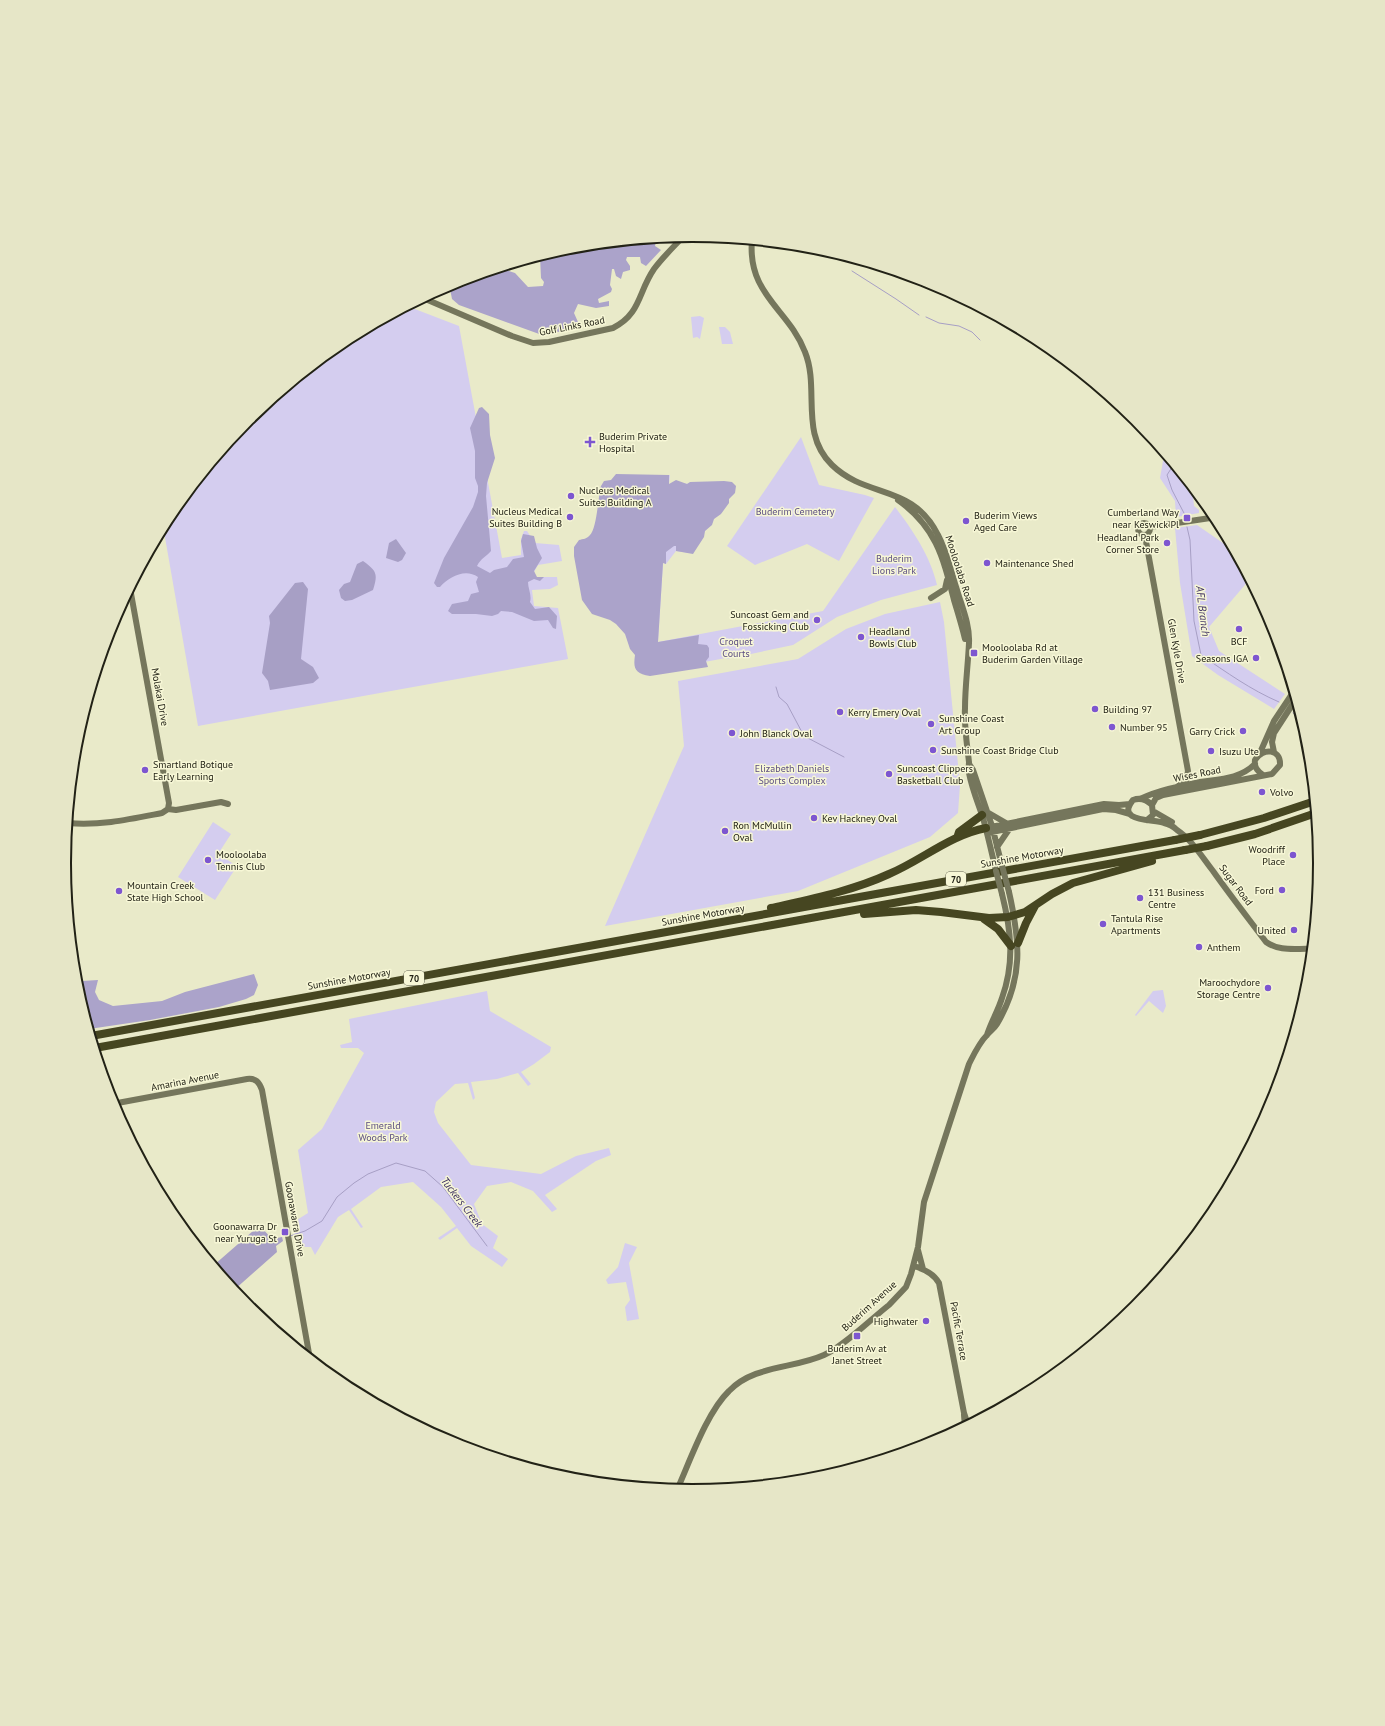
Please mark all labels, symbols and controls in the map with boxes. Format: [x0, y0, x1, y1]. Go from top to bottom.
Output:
street label: Golf Links Road [538, 313, 606, 339]
place label: Buderim Private Hospital [599, 430, 667, 455]
marker: Buderim Private Hospital [584, 436, 596, 448]
place label: Nucleus Medical Suites Building A [579, 484, 652, 509]
marker: Nucleus Medical Suites Building A [566, 491, 576, 501]
place label: Nucleus Medical Suites Building B [489, 505, 562, 530]
park label: Buderim Cemetery [756, 505, 835, 518]
place label: Cumberland Way near Keswick Pl [1107, 506, 1179, 531]
place label: Buderim Views Aged Care [974, 509, 1037, 534]
marker: Nucleus Medical Suites Building B [565, 512, 575, 522]
marker: Cumberland Way near Keswick Pl [1182, 513, 1192, 523]
marker: Buderim Views Aged Care [961, 516, 971, 526]
place label: Headland Park Corner Store [1097, 531, 1159, 556]
street label: Mooloolaba Road [942, 534, 978, 608]
marker: Headland Park Corner Store [1162, 538, 1172, 548]
park label: Buderim Lions Park [872, 552, 916, 577]
place label: Maintenance Shed [995, 557, 1074, 570]
marker: Maintenance Shed [982, 558, 992, 568]
water label: AFL Branch [1193, 584, 1213, 637]
place label: Suncoast Gem and Fossicking Club [730, 608, 809, 633]
marker: Suncoast Gem and Fossicking Club [812, 615, 822, 625]
street label: Glen Kyle Drive [1165, 618, 1189, 684]
marker: BCF [1234, 624, 1244, 634]
place label: Headland Bowls Club [869, 625, 917, 650]
marker: Headland Bowls Club [856, 632, 866, 642]
park label: Croquet Courts [719, 635, 753, 660]
place label: BCF [1231, 635, 1247, 648]
place label: Mooloolaba Rd at Buderim Garden Village [982, 641, 1083, 666]
marker: Mooloolaba Rd at Buderim Garden Village [969, 648, 979, 658]
place label: Seasons IGA [1196, 652, 1248, 665]
marker: Seasons IGA [1251, 653, 1261, 663]
street label: Molakai Drive [149, 667, 171, 727]
place label: Building 97 [1103, 703, 1152, 716]
marker: Building 97 [1090, 704, 1100, 714]
place label: Kerry Emery Oval [848, 706, 921, 719]
marker: Kerry Emery Oval [835, 707, 845, 717]
place label: Sunshine Coast Art Group [939, 712, 1005, 737]
marker: Sunshine Coast Art Group [926, 719, 936, 729]
place label: Number 95 [1120, 721, 1168, 734]
marker: Number 95 [1107, 722, 1117, 732]
place label: Garry Crick [1189, 725, 1235, 738]
marker: Garry Crick [1238, 726, 1248, 736]
place label: John Blanck Oval [739, 727, 812, 740]
marker: John Blanck Oval [727, 728, 737, 738]
place label: Sunshine Coast Bridge Club [941, 744, 1059, 757]
marker: Sunshine Coast Bridge Club [928, 745, 938, 755]
place label: Isuzu Ute [1219, 745, 1259, 758]
marker: Isuzu Ute [1206, 746, 1216, 756]
place label: Smartland Botique Early Learning [153, 758, 233, 783]
park label: Elizabeth Daniels Sports Complex [755, 762, 829, 787]
place label: Suncoast Clippers Basketball Club [897, 762, 973, 787]
street label: Wises Road [1172, 763, 1222, 785]
marker: Smartland Botique Early Learning [140, 765, 150, 775]
marker: Suncoast Clippers Basketball Club [884, 769, 894, 779]
place label: Volvo [1269, 786, 1293, 799]
marker: Volvo [1257, 787, 1267, 797]
place label: Kev Hackney Oval [822, 812, 897, 825]
marker: Kev Hackney Oval [809, 813, 819, 823]
place label: Ron McMullin Oval [733, 819, 792, 844]
marker: Ron McMullin Oval [720, 826, 730, 836]
street label: Sunshine Motorway [979, 843, 1065, 871]
place label: Woodriff Place [1249, 843, 1286, 868]
place label: Mooloolaba Tennis Club [216, 848, 267, 873]
marker: Woodriff Place [1288, 850, 1298, 860]
marker: Mooloolaba Tennis Club [203, 855, 213, 865]
street label: Sugar Road [1216, 862, 1256, 908]
road number: 70 [946, 872, 966, 886]
place label: Mountain Creek State High School [127, 879, 204, 904]
place label: Ford [1255, 884, 1274, 897]
marker: Ford [1277, 885, 1287, 895]
marker: Mountain Creek State High School [114, 886, 124, 896]
place label: 131 Business Centre [1148, 886, 1204, 911]
marker: 131 Business Centre [1135, 893, 1145, 903]
street label: Sunshine Motorway [660, 901, 746, 929]
place label: Tantula Rise Apartments [1111, 912, 1163, 937]
marker: Tantula Rise Apartments [1098, 919, 1108, 929]
place label: United [1258, 924, 1286, 937]
marker: United [1289, 925, 1299, 935]
place label: Anthem [1207, 941, 1240, 954]
marker: Anthem [1194, 942, 1204, 952]
street label: Sunshine Motorway [306, 965, 392, 993]
road number: 70 [404, 971, 424, 985]
place label: Maroochydore Storage Centre [1197, 976, 1260, 1001]
marker: Maroochydore Storage Centre [1263, 983, 1273, 993]
street label: Amarina Avenue [150, 1068, 220, 1094]
park label: Emerald Woods Park [358, 1119, 408, 1144]
water label: Tuckers Creek [438, 1174, 487, 1231]
street label: Goonawarra Drive [282, 1180, 308, 1258]
place label: Goonawarra Dr near Yuruga St [213, 1220, 278, 1245]
marker: Goonawarra Dr near Yuruga St [280, 1227, 290, 1237]
street label: Buderim Avenue [839, 1278, 899, 1334]
street label: Pacific Terrace [947, 1300, 971, 1362]
place label: Highwater [874, 1315, 919, 1328]
marker: Highwater [921, 1316, 931, 1326]
marker: Buderim Av at Janet Street [852, 1331, 862, 1341]
place label: Buderim Av at Janet Street [827, 1342, 887, 1367]

